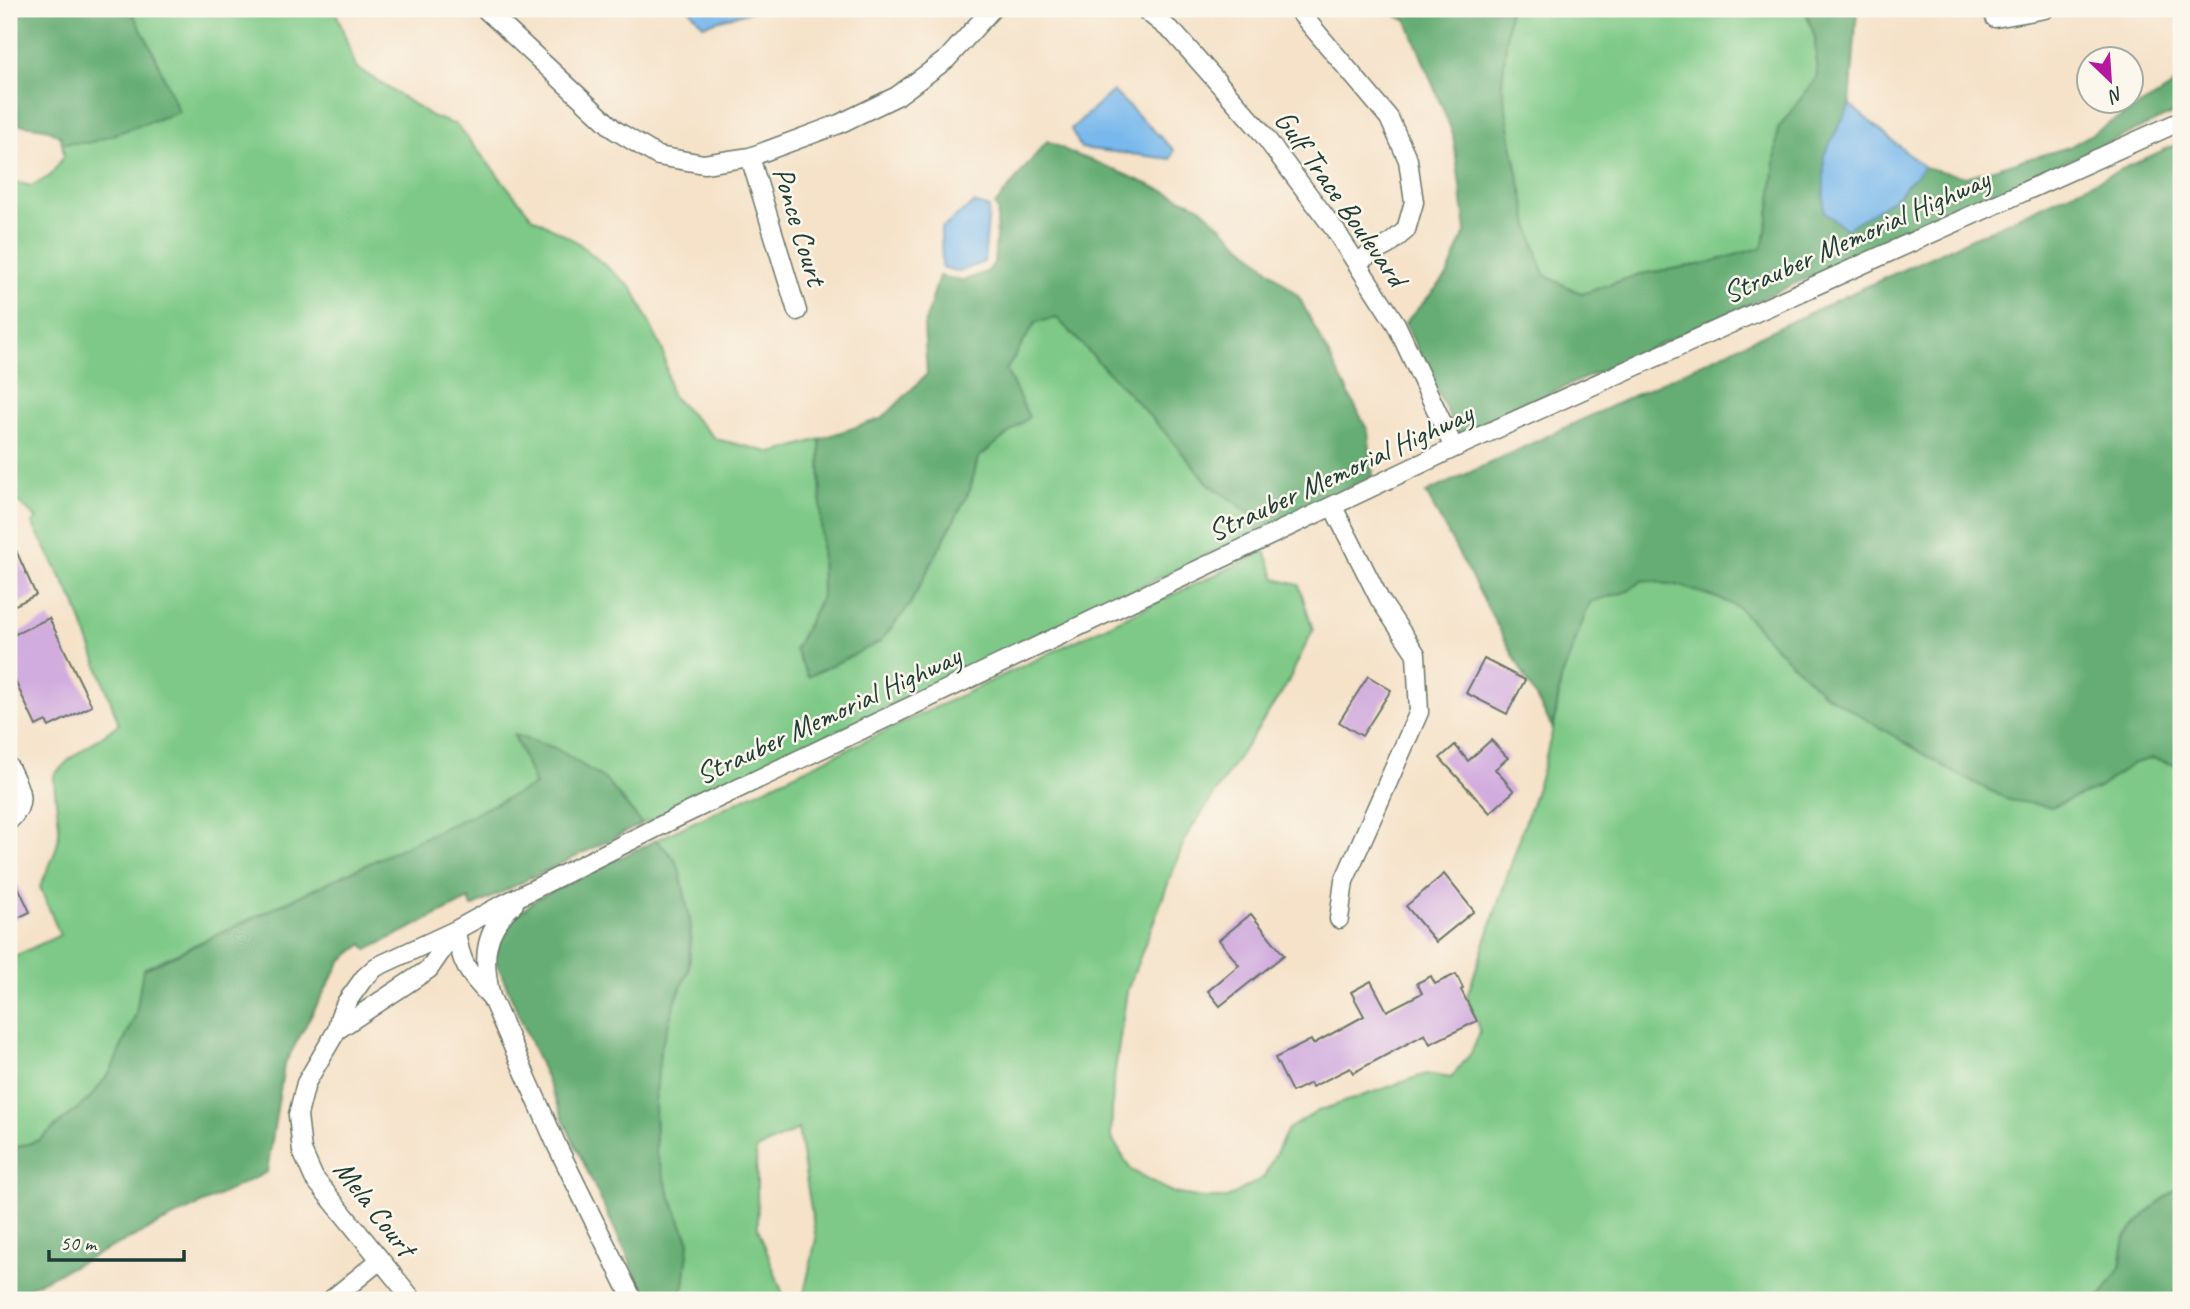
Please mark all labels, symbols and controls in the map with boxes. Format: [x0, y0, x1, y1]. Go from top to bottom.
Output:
north arrow [2074, 46, 2144, 116]
text: N [2103, 81, 2127, 109]
street label: Gulf Trace Boulevard [1266, 102, 1418, 297]
street label: Strauber Memorial Highway [1717, 159, 1997, 312]
street label: Ponce Court [764, 162, 837, 293]
street label: Strauber Memorial Highway [1201, 393, 1480, 550]
street label: Strauber Memorial Highway [689, 636, 968, 793]
street label: Mela Court [325, 1152, 427, 1267]
scale bar [49, 1218, 184, 1262]
text: 50 m [60, 1230, 98, 1256]

